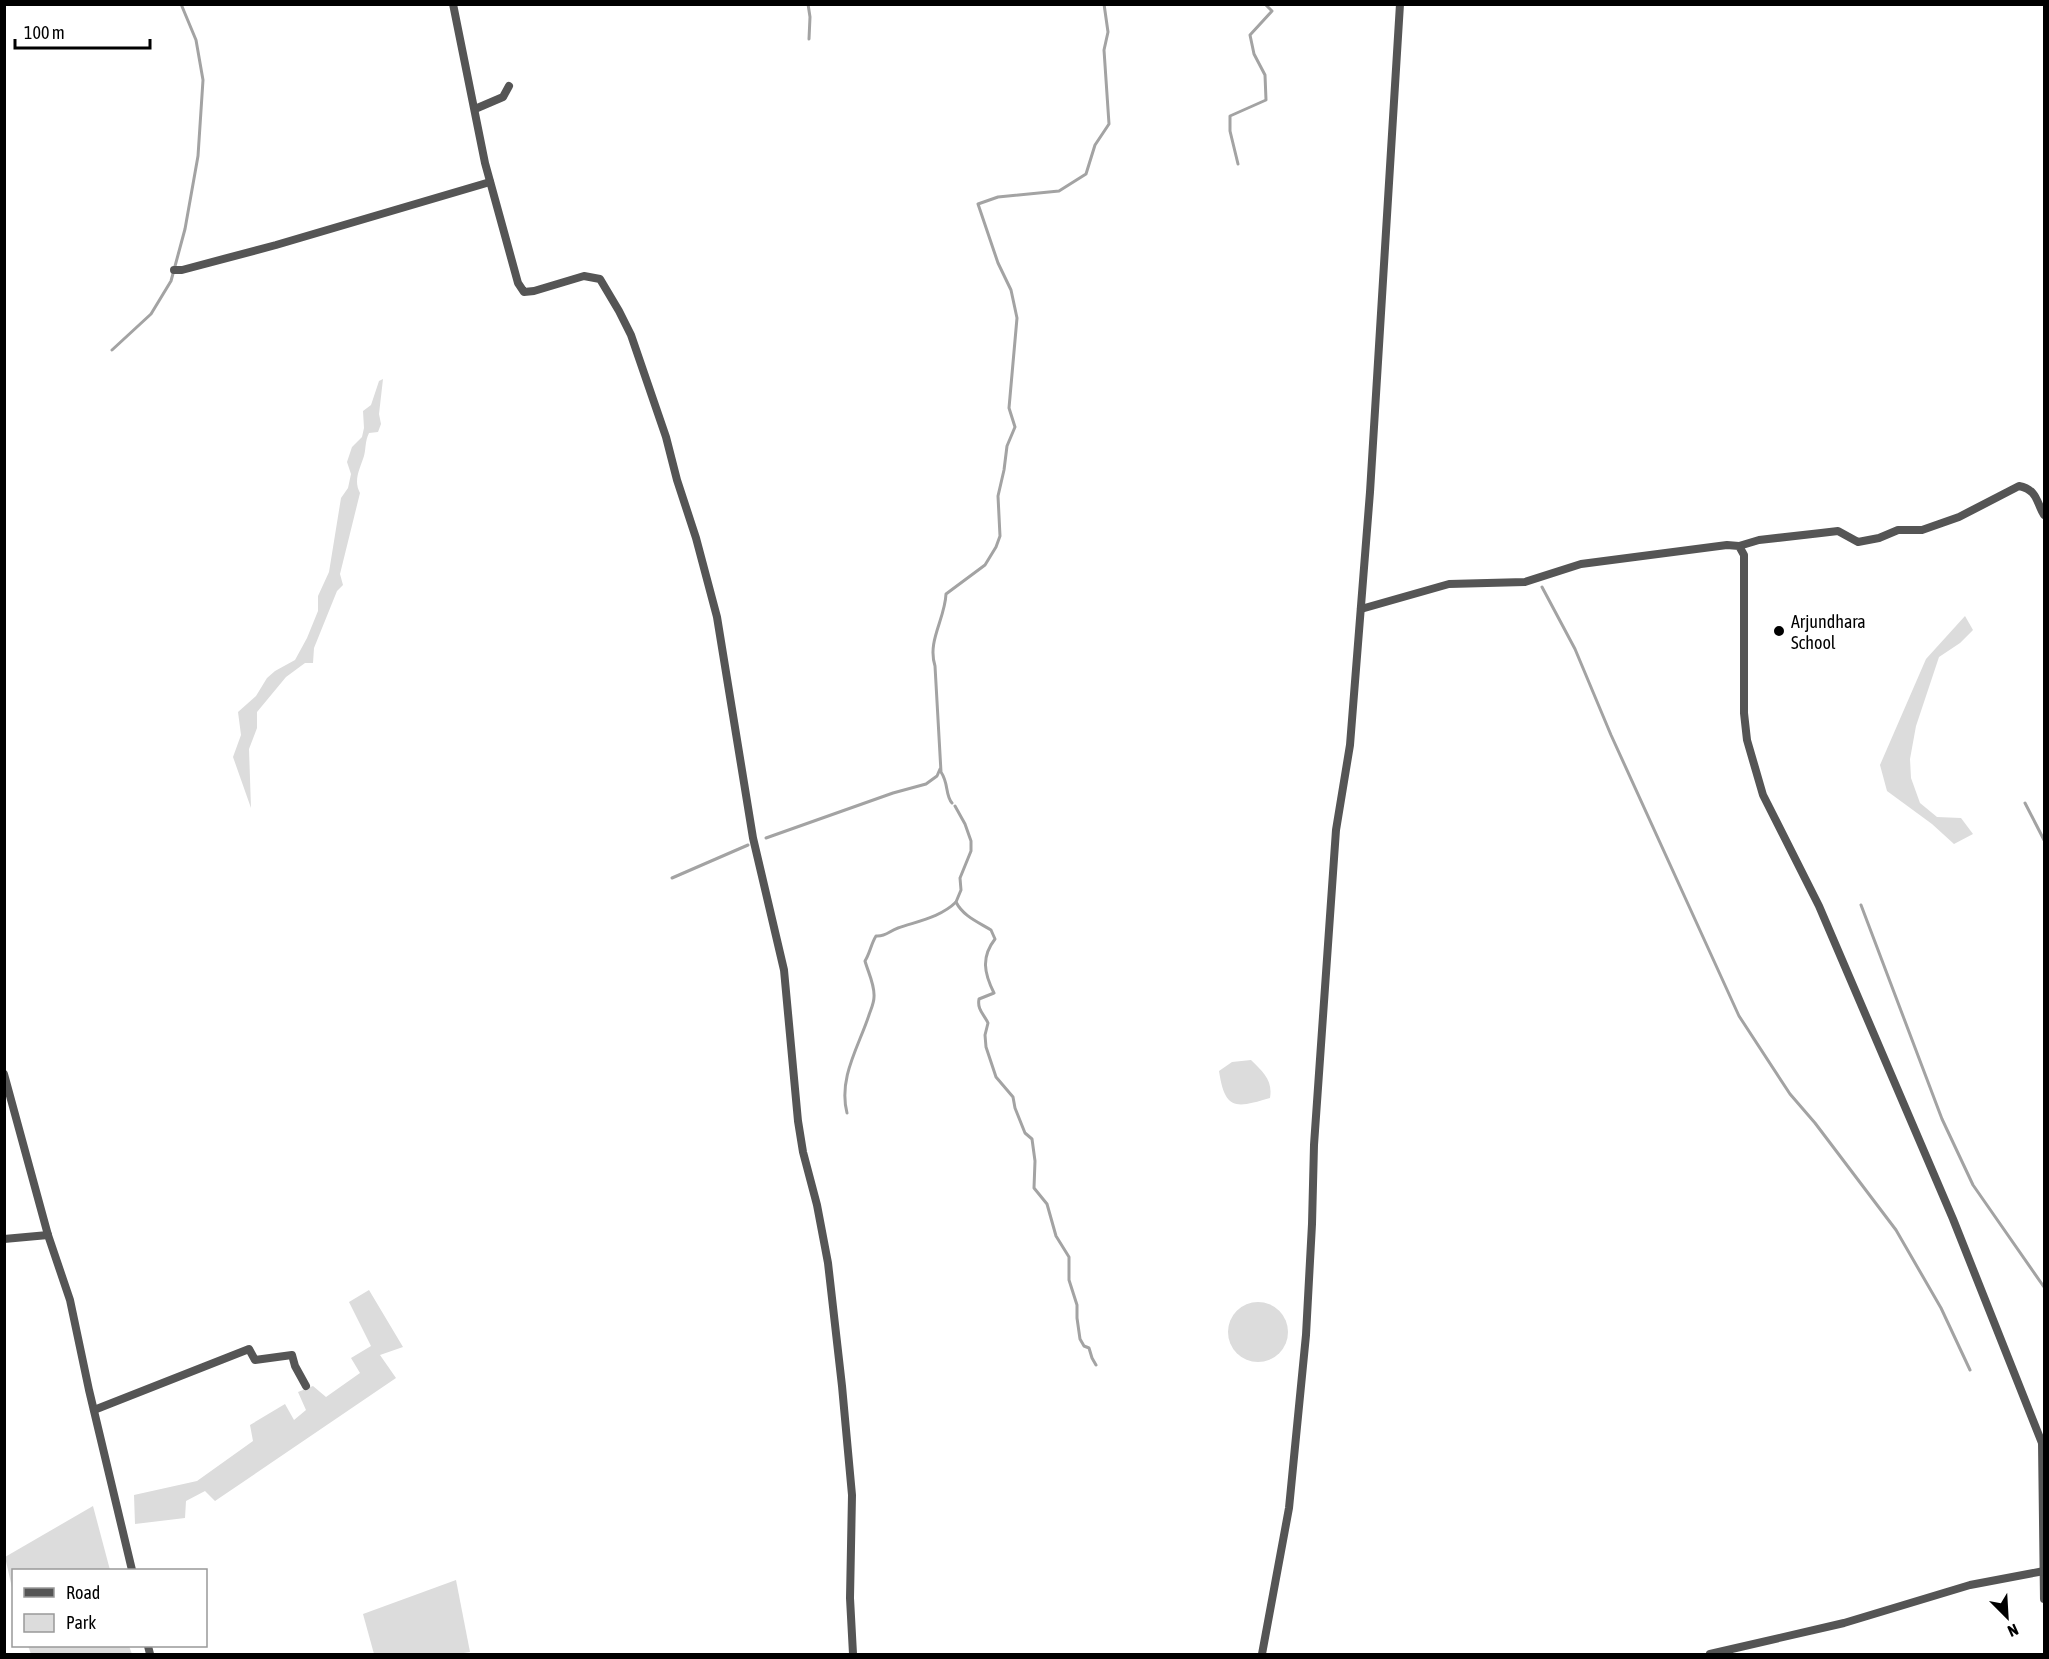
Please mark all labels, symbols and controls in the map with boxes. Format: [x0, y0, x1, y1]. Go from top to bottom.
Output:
scale bar [15, 12, 150, 50]
text: 100 m [24, 22, 65, 43]
place label: Arjundhara School [1791, 611, 1866, 653]
marker: Arjundhara School [1772, 624, 1786, 638]
legend [12, 1569, 207, 1647]
text: Road [66, 1582, 100, 1603]
north arrow [1977, 1587, 2037, 1647]
text: Park [66, 1612, 96, 1633]
text: N [2005, 1621, 2021, 1641]

